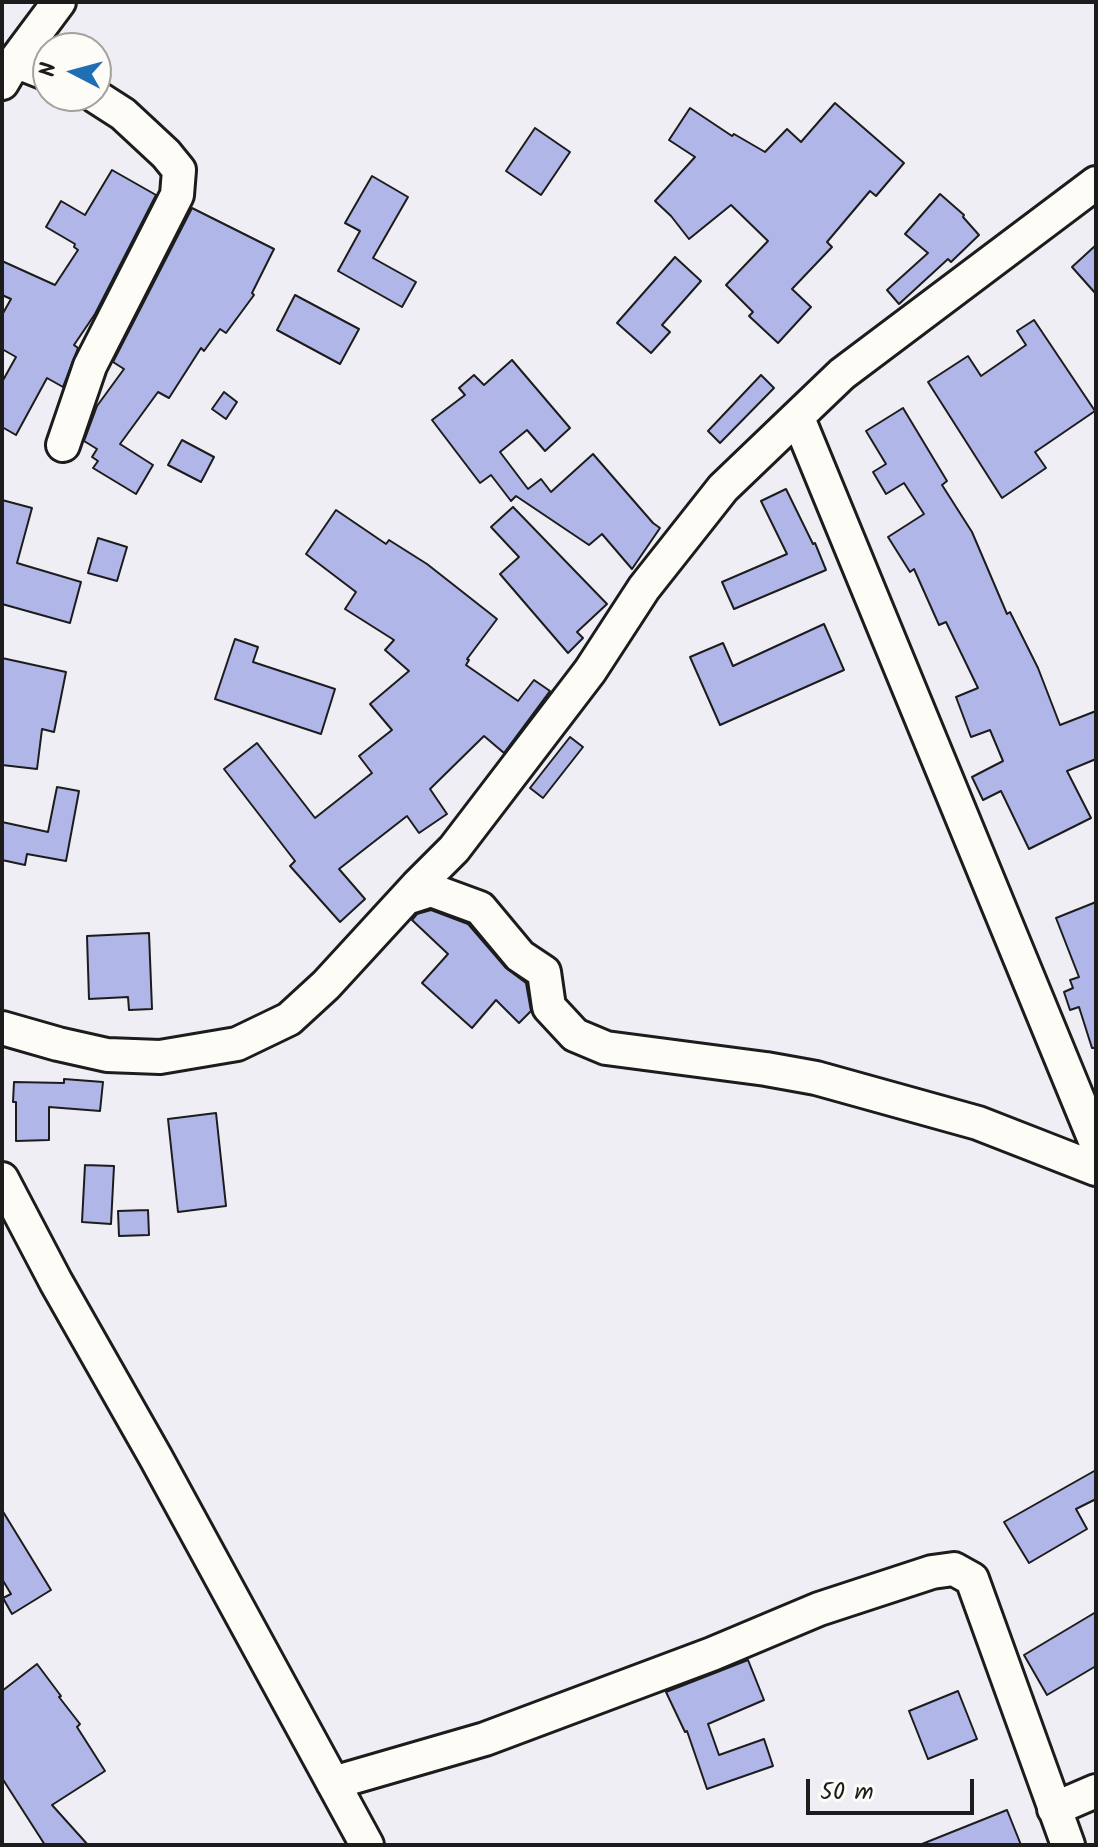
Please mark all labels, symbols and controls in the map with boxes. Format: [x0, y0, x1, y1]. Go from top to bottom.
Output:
north arrow [32, 32, 112, 112]
text: N [31, 61, 68, 78]
scale bar [810, 1763, 978, 1813]
text: 50 m [820, 1773, 874, 1812]

